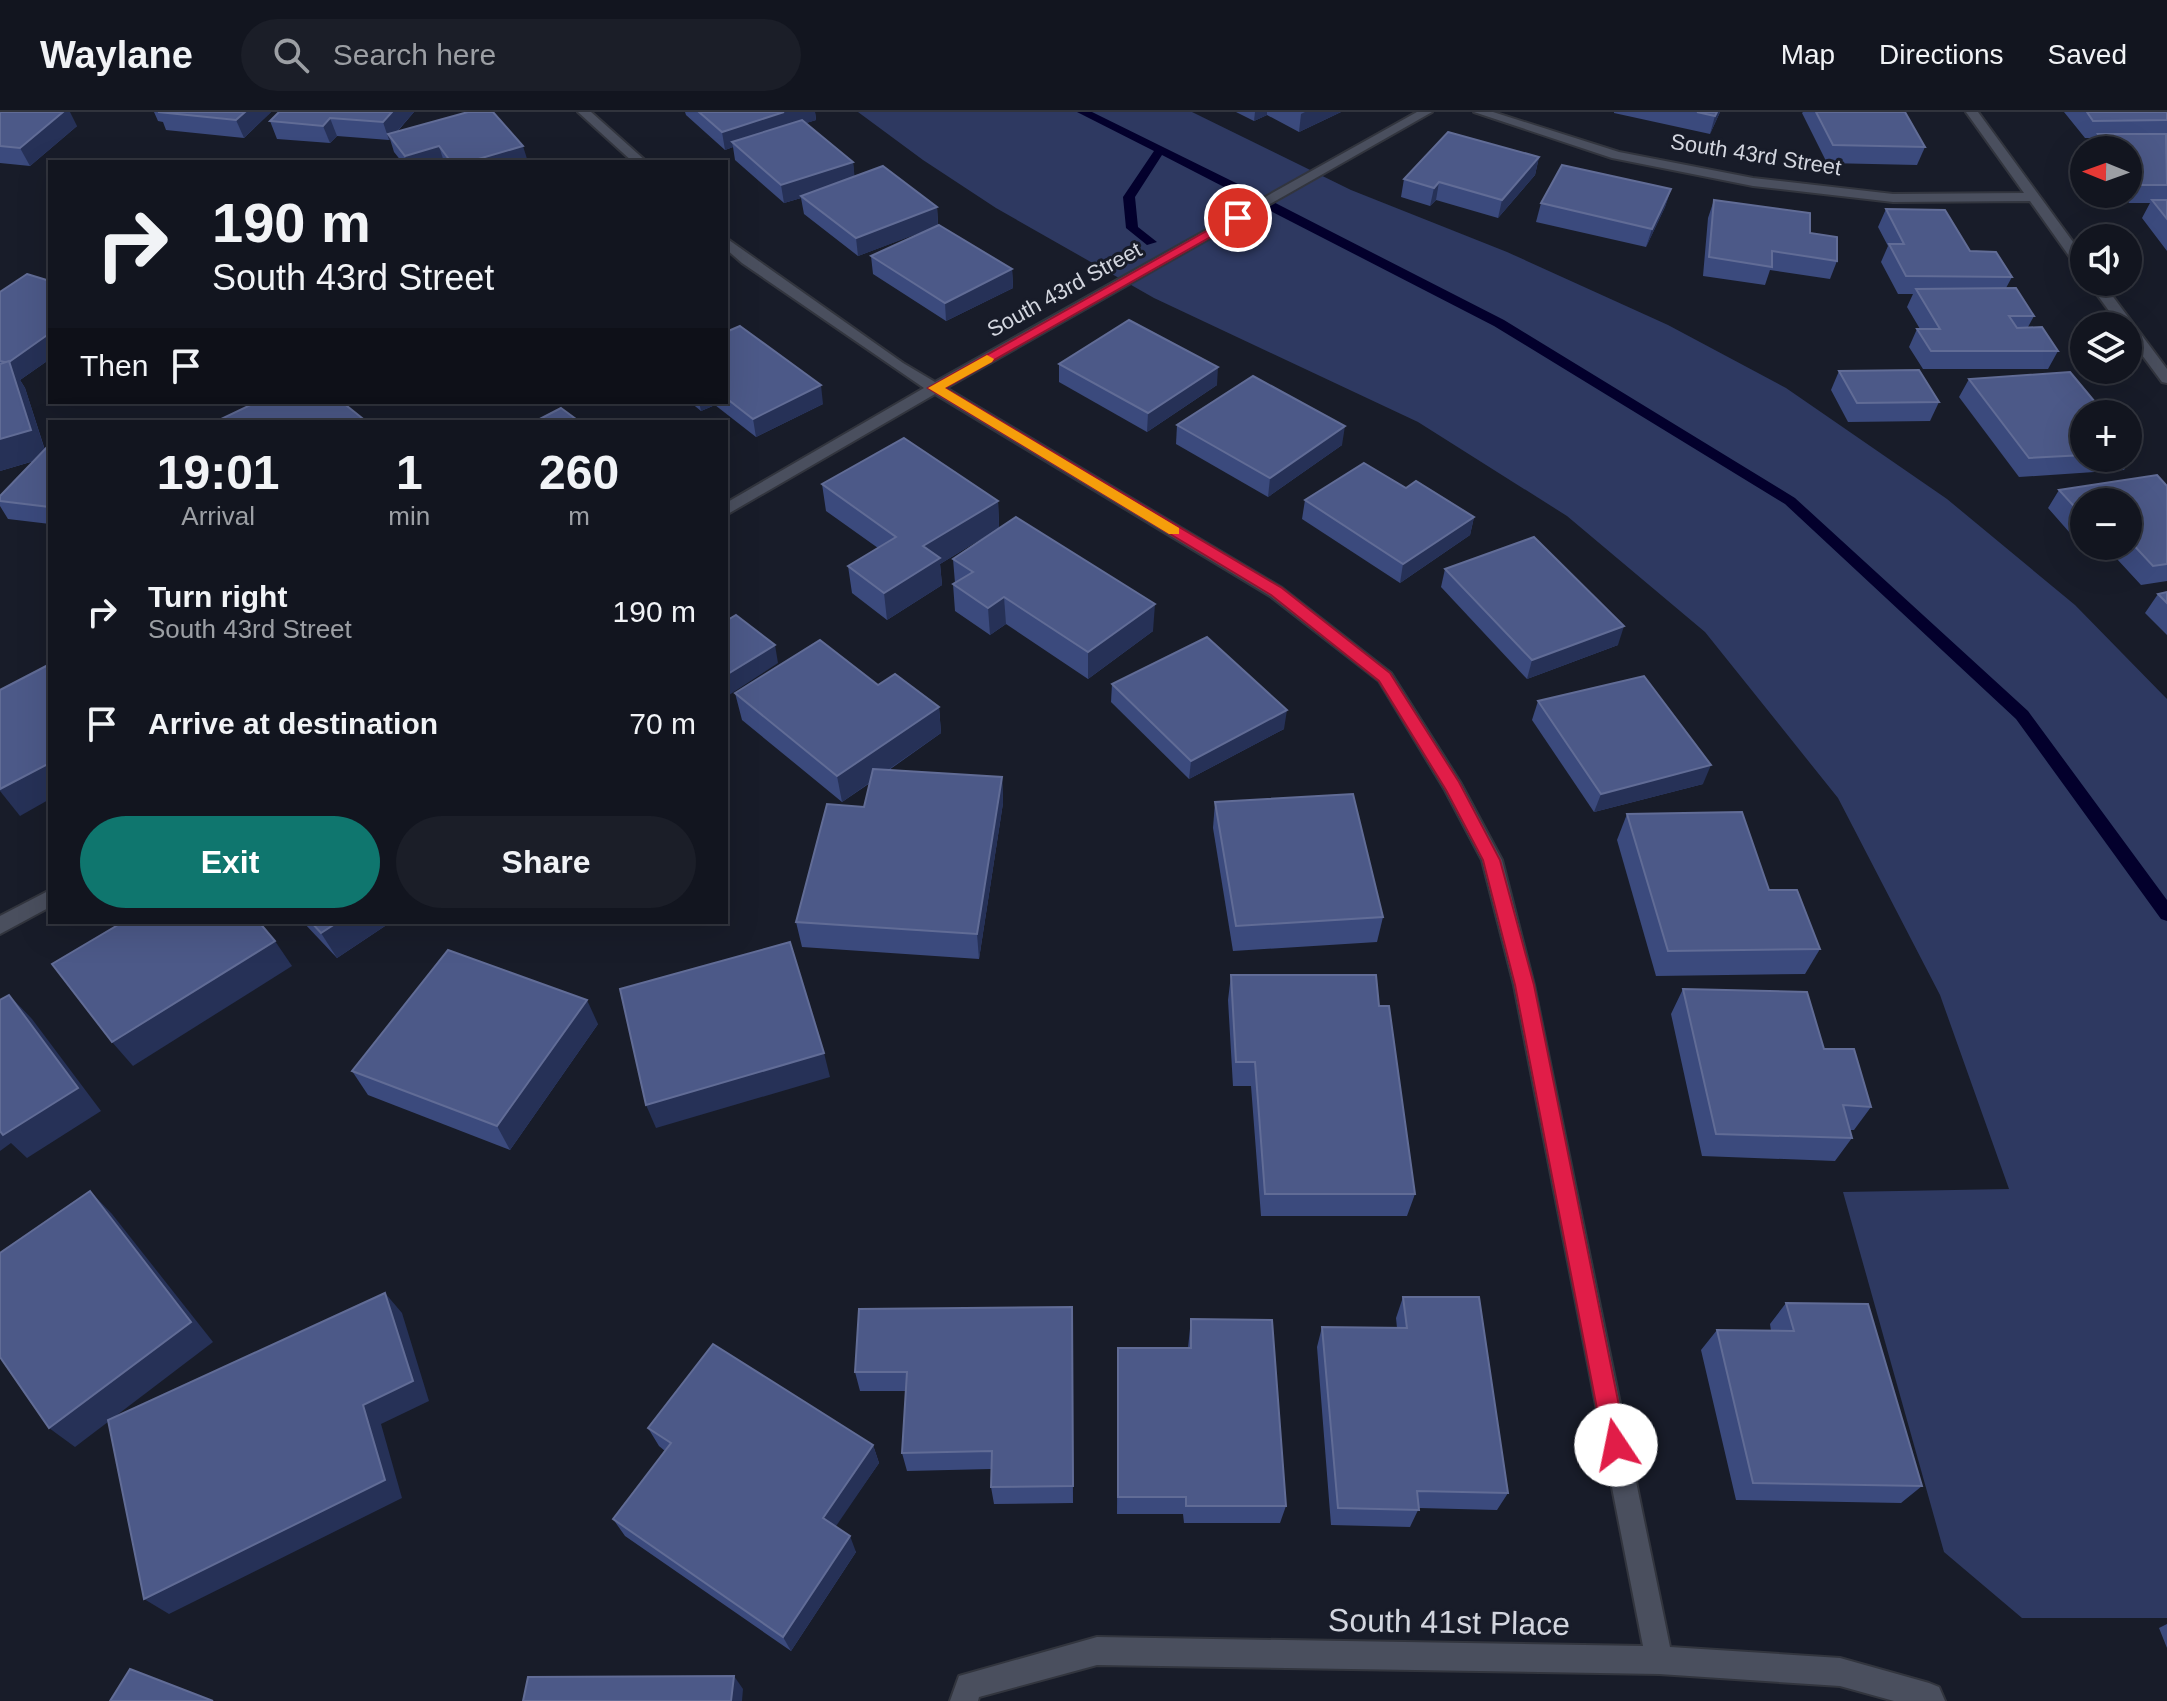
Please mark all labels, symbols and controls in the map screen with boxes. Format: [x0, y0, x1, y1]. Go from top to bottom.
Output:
search box [241, 19, 801, 91]
icon: search [269, 33, 313, 77]
text: Waylane [40, 34, 193, 76]
text: Search here [333, 38, 496, 71]
text: Map [1781, 39, 1835, 70]
text: Directions [1879, 39, 2004, 70]
text: Saved [2048, 39, 2127, 70]
street label: South 43rd Street [1669, 129, 1843, 180]
north arrow [2070, 136, 2142, 208]
map controls [2070, 136, 2142, 560]
pin [1204, 184, 1272, 252]
text: 190 m [212, 191, 371, 254]
icon: right [80, 192, 184, 296]
icon: arrive [1216, 196, 1260, 240]
button: sound [2070, 224, 2142, 296]
street label: South 43rd Street [983, 237, 1146, 342]
text: South 43rd Street [212, 257, 494, 298]
button: layers [2070, 312, 2142, 384]
icon: arrive [164, 344, 208, 388]
text: Then [80, 349, 148, 382]
button: + [2070, 400, 2142, 472]
text: 19:01 [157, 446, 280, 499]
text: 1 [396, 446, 423, 499]
text: 260 [539, 446, 619, 499]
button: − [2070, 488, 2142, 560]
text: Arrival [181, 501, 255, 531]
text: min [388, 501, 430, 531]
text: m [568, 501, 590, 531]
text: Turn right [148, 580, 287, 613]
icon: right [80, 590, 124, 634]
text: 190 m [613, 595, 696, 628]
text: South 43rd Street [148, 614, 352, 644]
icon: arrive [80, 702, 124, 746]
text: Arrive at destination [148, 707, 438, 740]
text: 70 m [629, 707, 696, 740]
button: Exit [80, 816, 380, 908]
button: Share [396, 816, 696, 908]
position arrow [1574, 1403, 1658, 1487]
street label: South 41st Place [1328, 1602, 1570, 1642]

